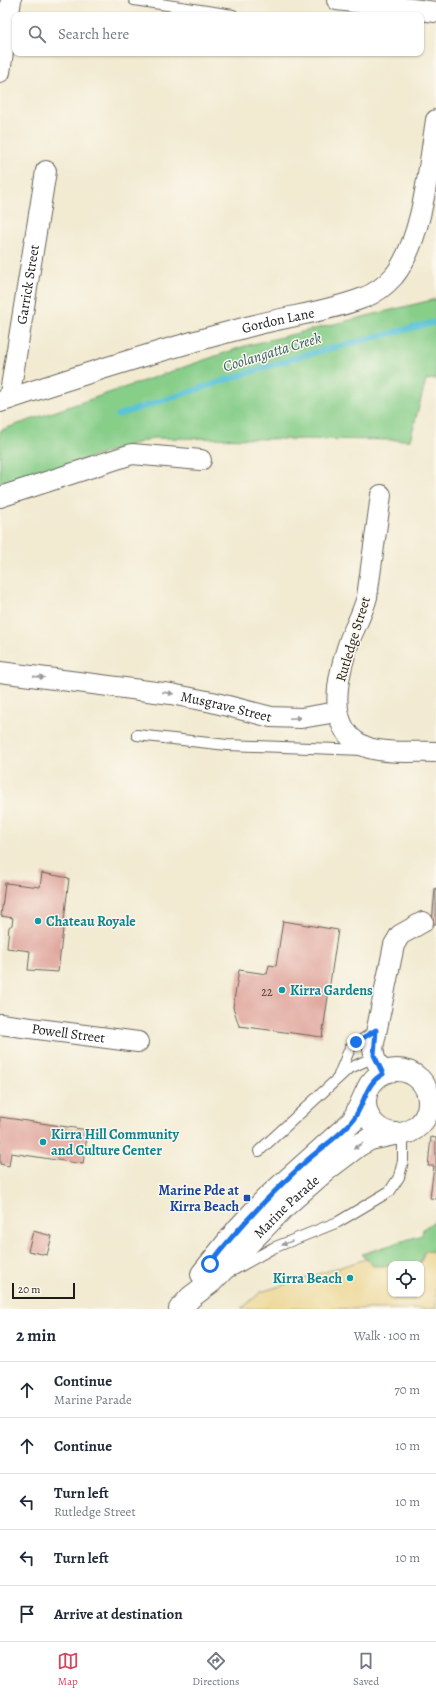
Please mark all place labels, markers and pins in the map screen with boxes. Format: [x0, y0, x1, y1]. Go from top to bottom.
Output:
place label: Chateau Royale [46, 912, 136, 931]
marker: Chateau Royale [33, 916, 43, 926]
place label: Kirra Gardens [290, 981, 373, 1000]
marker: Kirra Gardens [277, 985, 287, 995]
place label: Kirra Hill Community and Culture Center [51, 1125, 179, 1160]
marker: Kirra Hill Community and Culture Center [38, 1137, 48, 1147]
place label: Marine Pde at Kirra Beach [159, 1181, 239, 1216]
marker: Marine Pde at Kirra Beach [242, 1193, 252, 1203]
place label: Kirra Beach [273, 1269, 342, 1288]
marker: Kirra Beach [345, 1273, 355, 1283]

